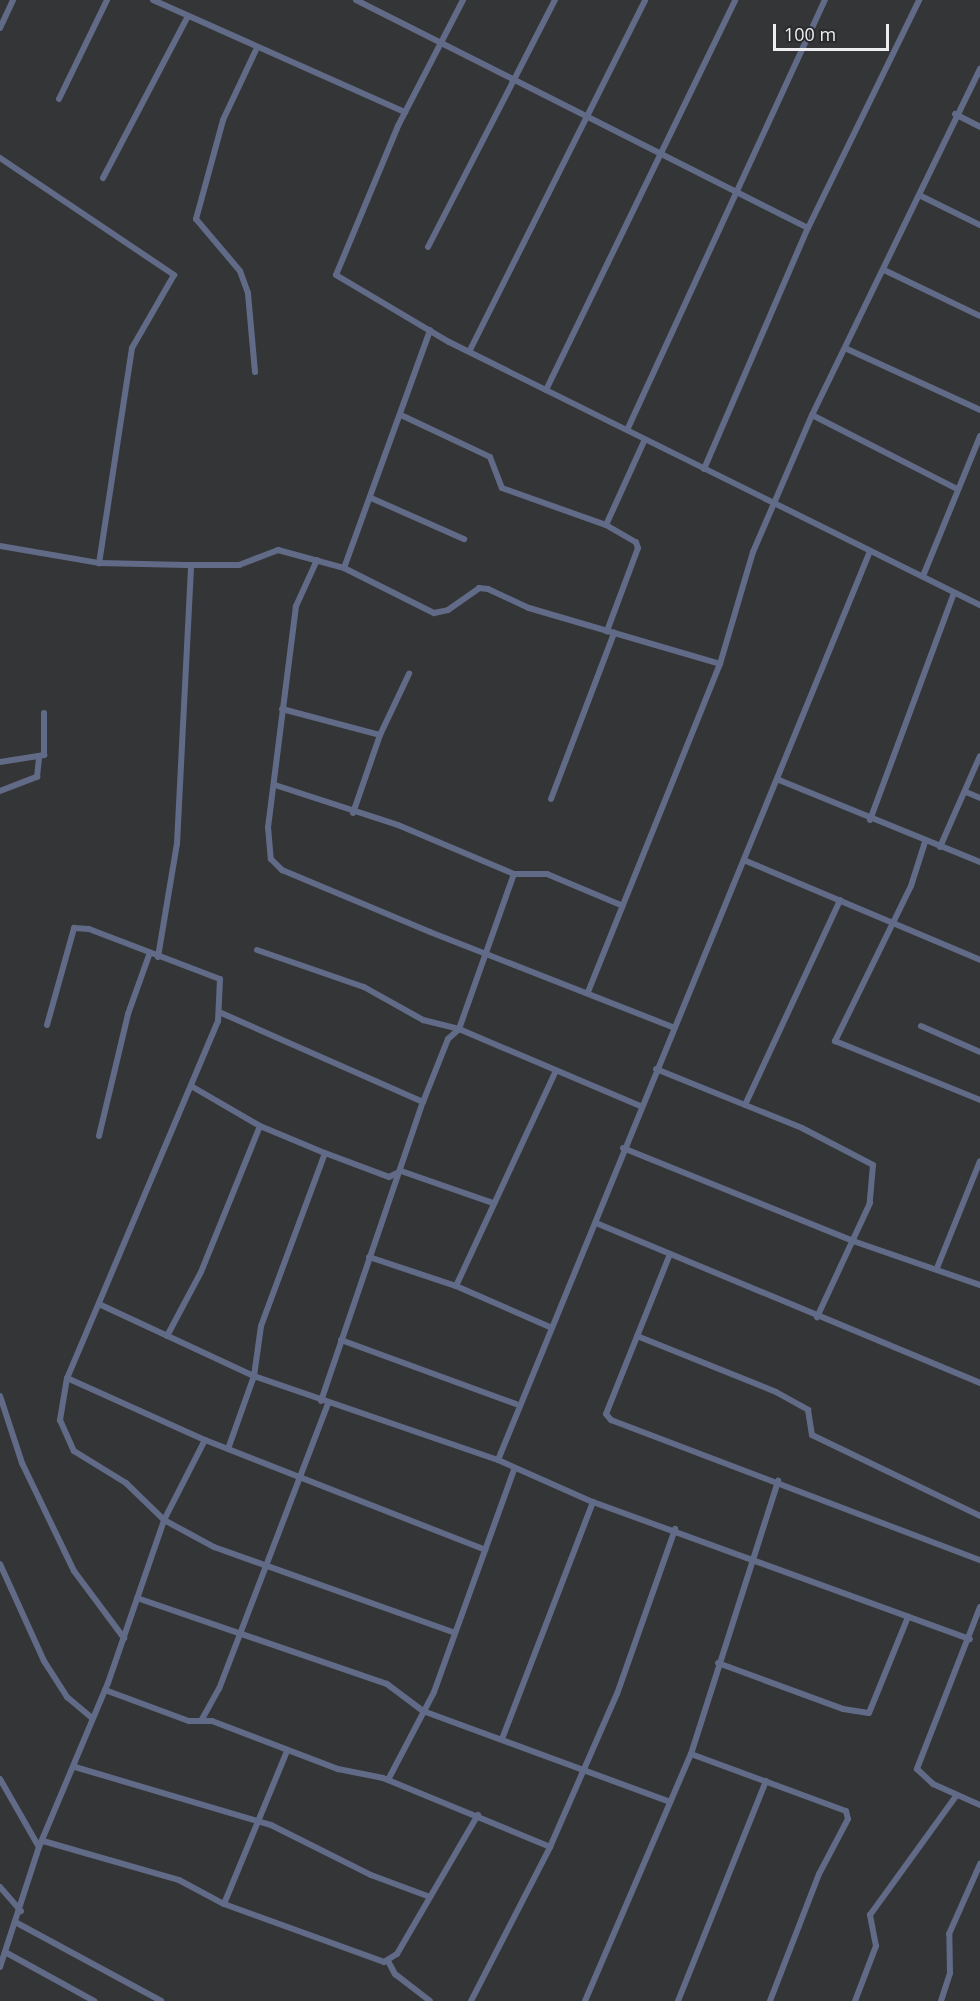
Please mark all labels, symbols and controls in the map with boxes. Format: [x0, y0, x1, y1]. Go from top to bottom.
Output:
scale bar [776, 12, 892, 50]
text: 100 m [784, 22, 836, 46]

